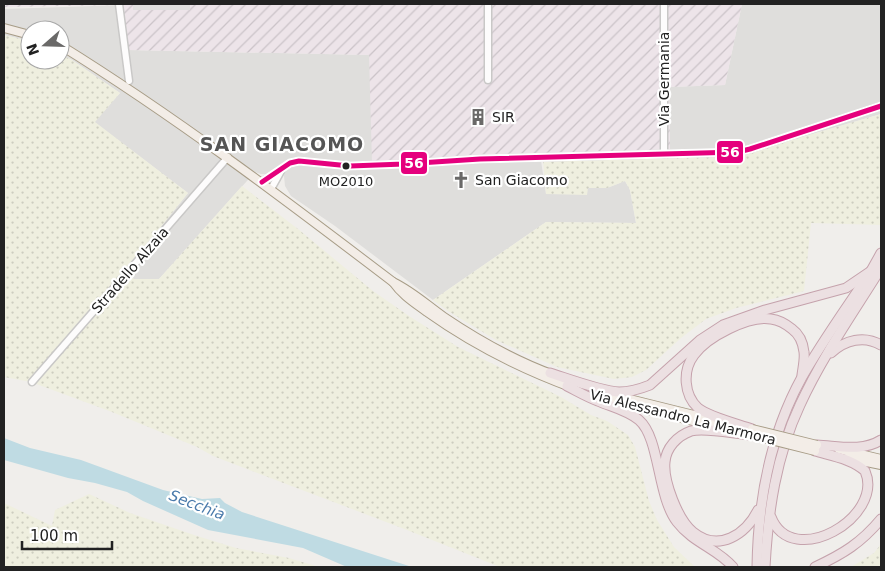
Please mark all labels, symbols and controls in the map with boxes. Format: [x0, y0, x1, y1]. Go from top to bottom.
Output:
north arrow [20, 20, 70, 70]
street label: Via Germania [656, 32, 672, 126]
text: N [23, 41, 42, 58]
building icon: SIR [468, 107, 488, 127]
place label: SIR [492, 109, 515, 125]
district label: SAN GIACOMO [200, 133, 364, 155]
line badge: 56 [716, 140, 744, 164]
text: 56 [720, 144, 740, 160]
line badge: 56 [400, 151, 428, 175]
text: 56 [404, 155, 424, 171]
marker: MO2010 [341, 161, 351, 171]
church icon: San Giacomo [451, 170, 471, 190]
place label: San Giacomo [475, 172, 568, 188]
place label: MO2010 [319, 174, 373, 189]
street label: Stradello Alzaia [88, 224, 172, 316]
street label: Via Alessandro La Marmora [588, 386, 778, 448]
water label: Secchia [167, 486, 227, 524]
scale bar [22, 518, 112, 550]
text: 100 m [30, 527, 78, 545]

